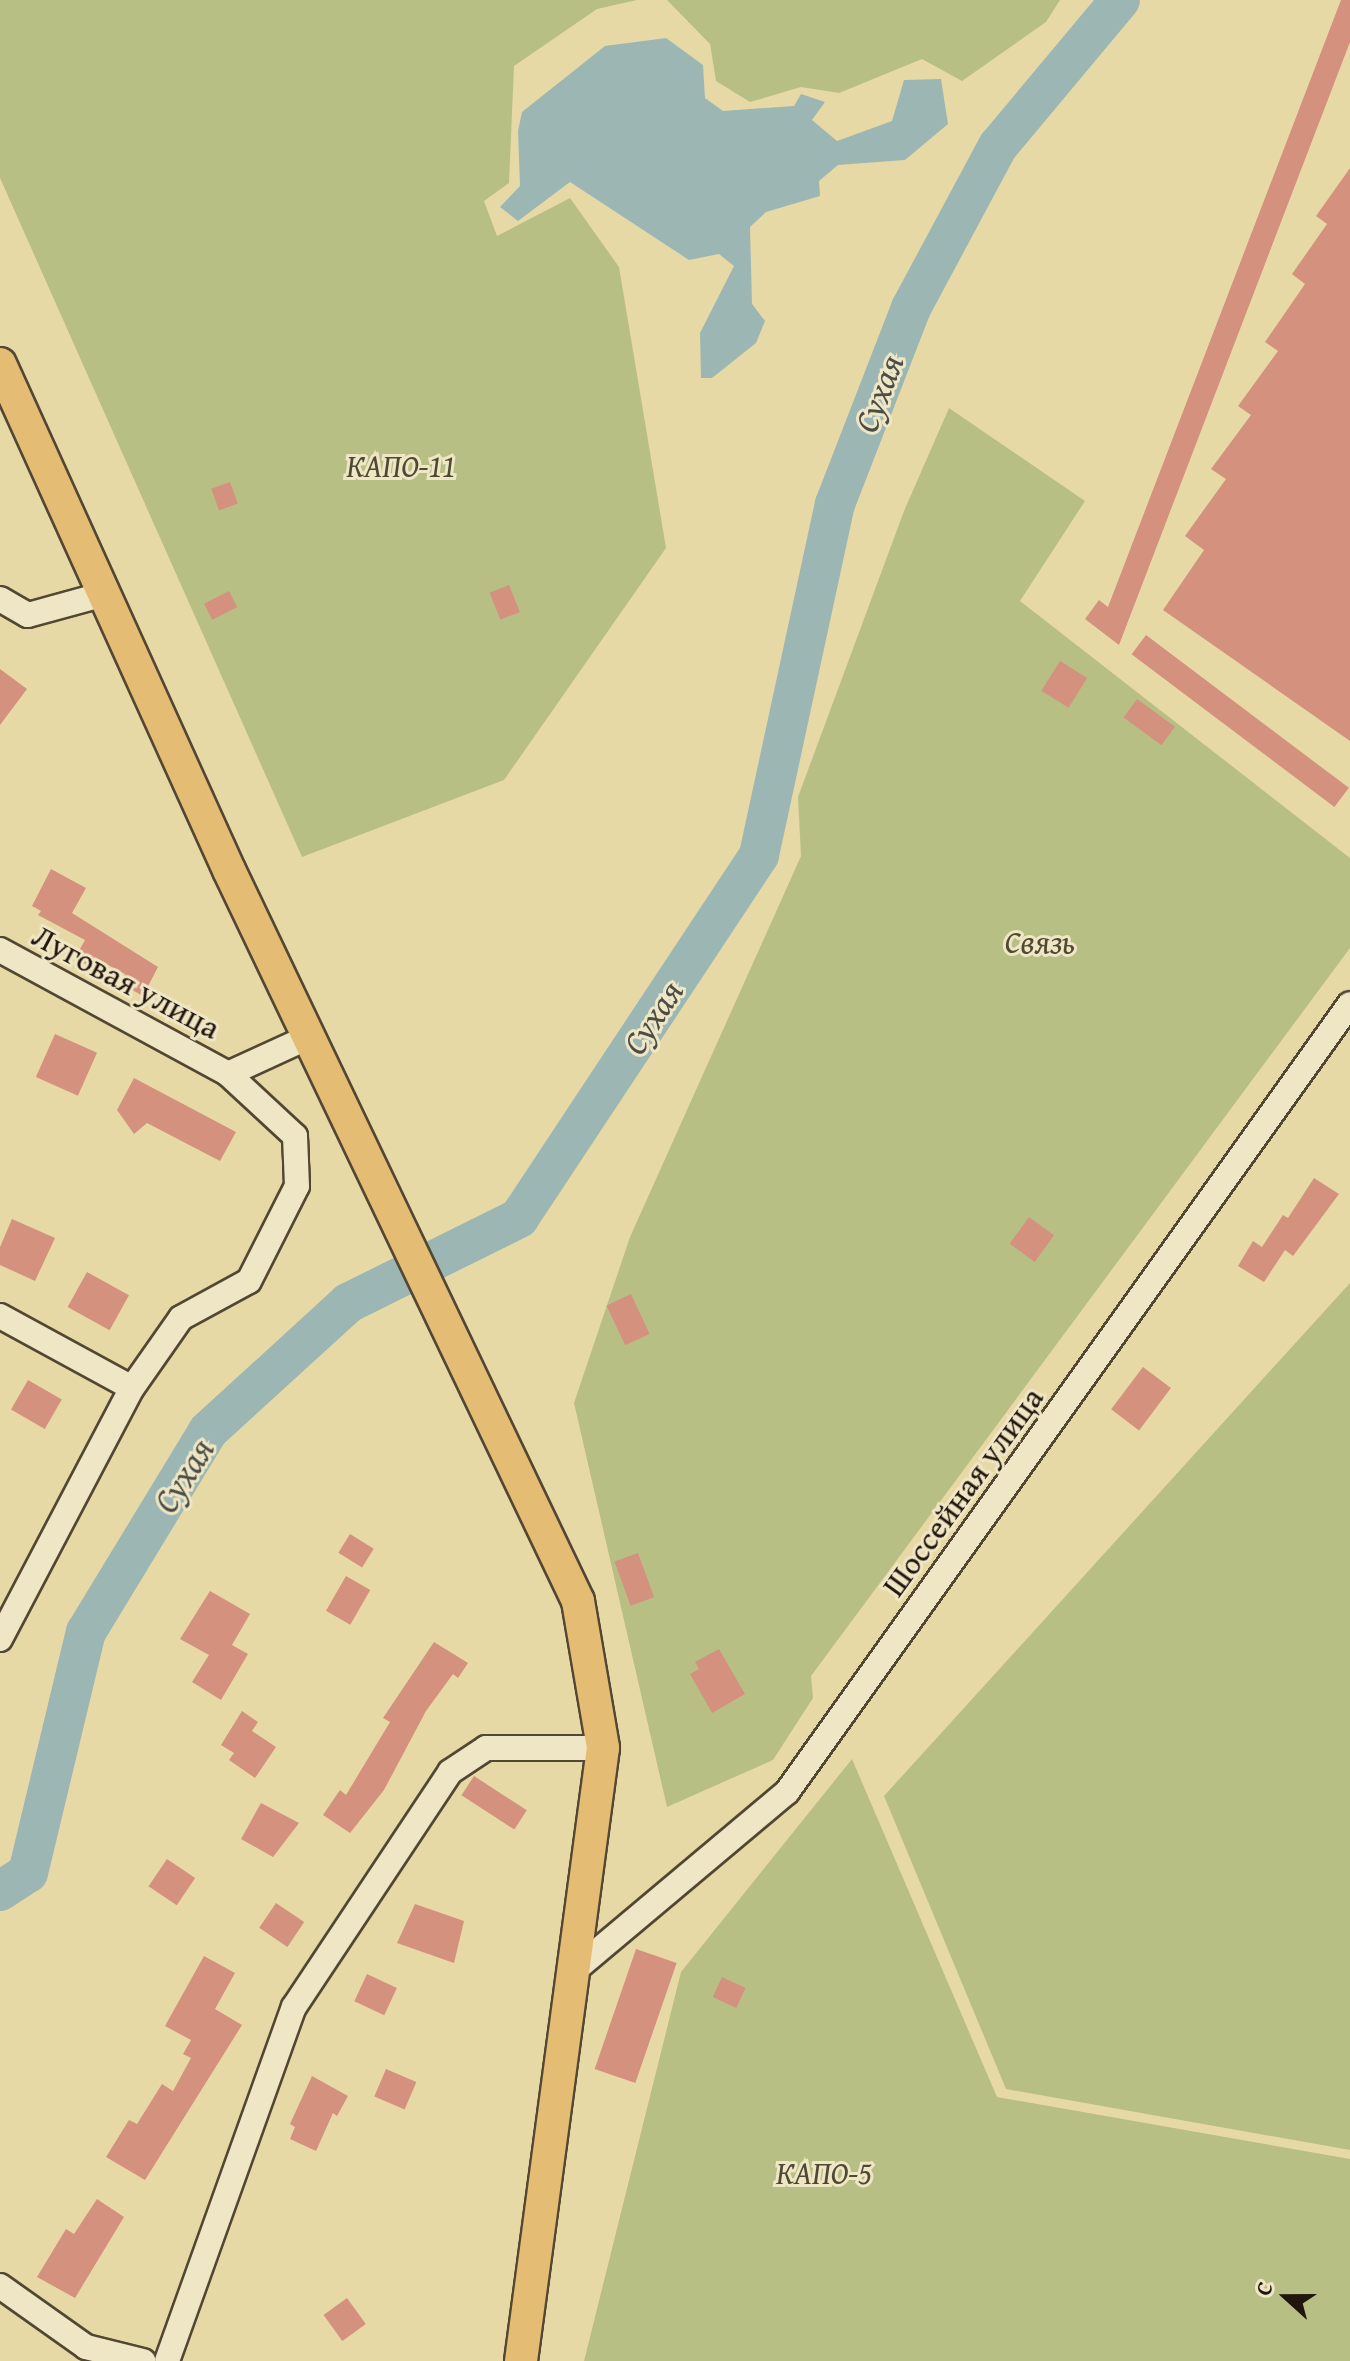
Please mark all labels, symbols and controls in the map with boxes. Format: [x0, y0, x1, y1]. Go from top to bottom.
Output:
water label: Сухая [845, 348, 911, 438]
park label: КАПО-11 [346, 447, 456, 485]
street label: Луговая улица [26, 916, 226, 1048]
park label: Связь [1005, 923, 1075, 961]
water label: Сухая [613, 972, 691, 1062]
street label: Шоссейная улица [874, 1380, 1052, 1604]
water label: Сухая [145, 1430, 221, 1520]
park label: КАПО-5 [776, 2154, 872, 2192]
north arrow [1246, 2257, 1326, 2337]
text: С [1246, 2277, 1281, 2300]

